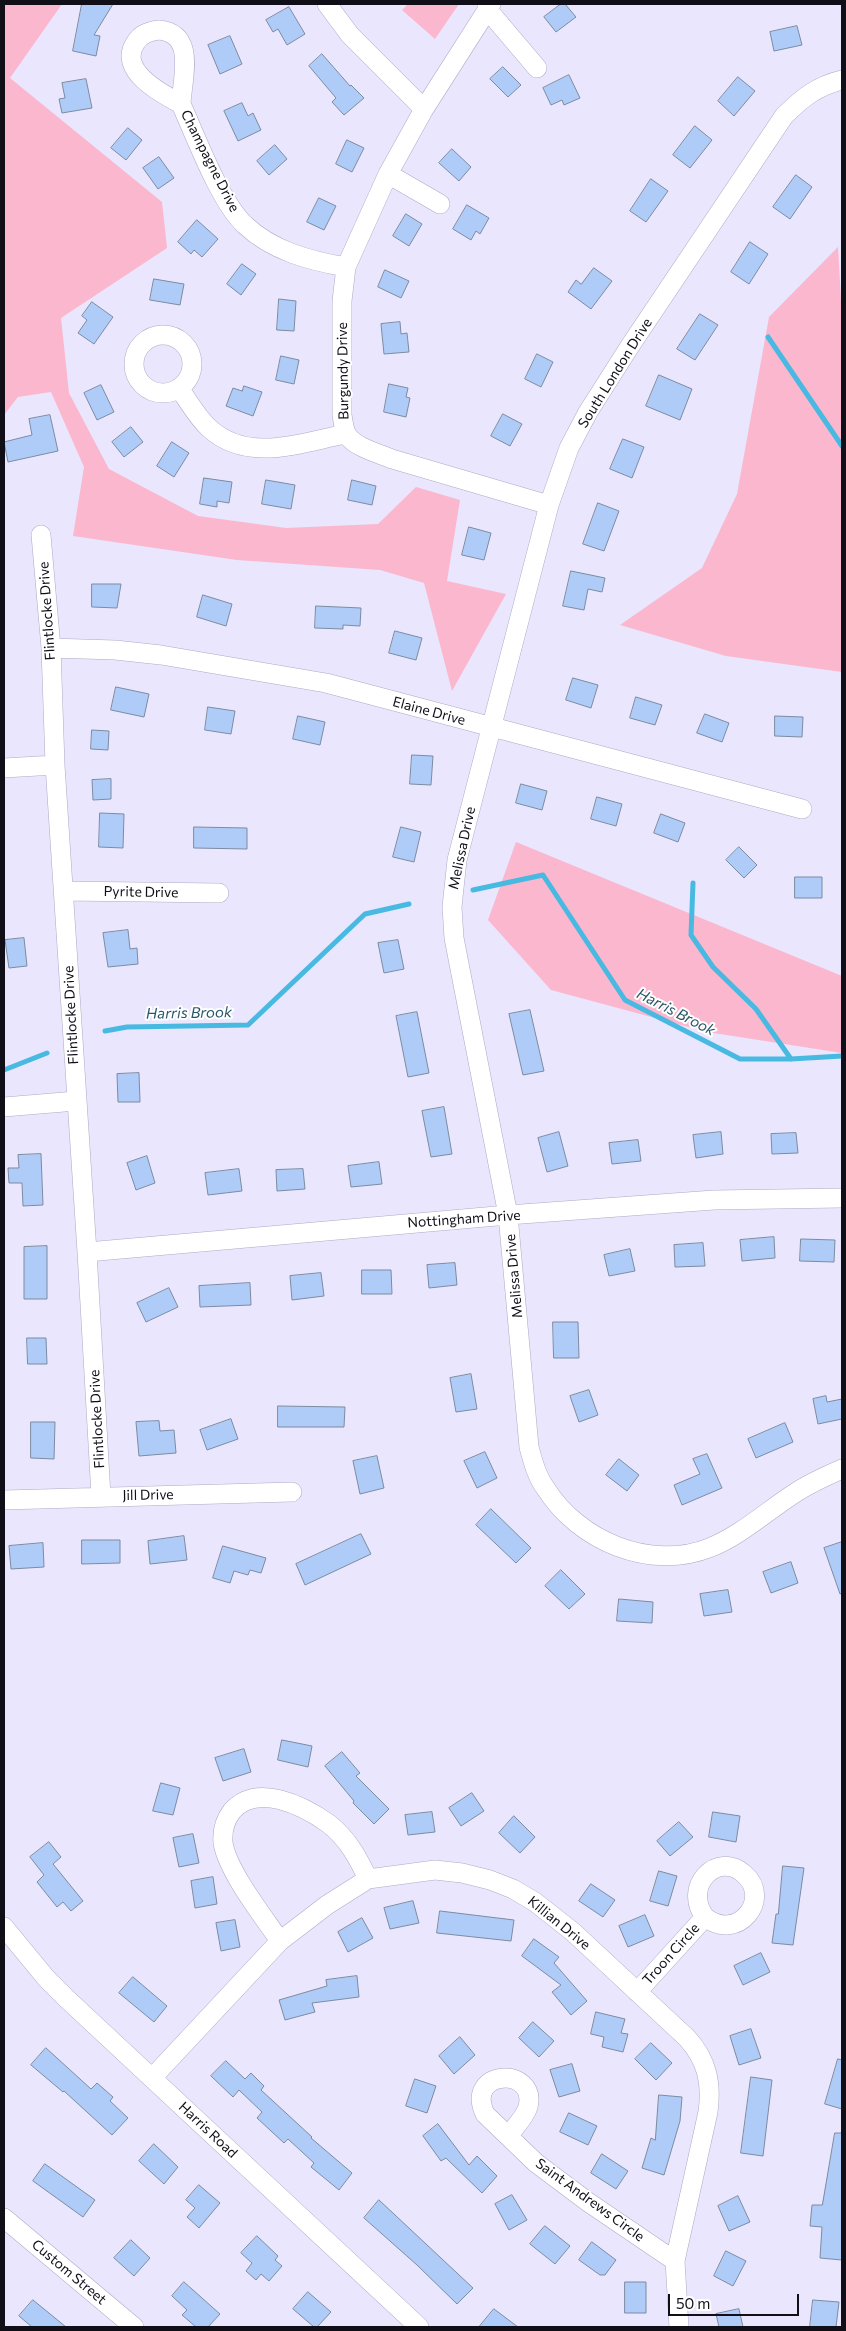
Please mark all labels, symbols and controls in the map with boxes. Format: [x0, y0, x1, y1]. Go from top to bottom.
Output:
street label: Champagne Drive [177, 107, 243, 215]
street label: South London Drive [574, 315, 656, 431]
street label: Burgundy Drive [334, 322, 352, 420]
street label: Flintlocke Drive [35, 561, 59, 661]
street label: Elaine Drive [391, 693, 467, 729]
street label: Melissa Drive [445, 805, 479, 891]
street label: Pyrite Drive [103, 883, 179, 901]
street label: Flintlocke Drive [60, 965, 82, 1065]
water label: Harris Brook [634, 984, 718, 1040]
water label: Harris Brook [146, 1003, 232, 1023]
street label: Nottingham Drive [407, 1207, 521, 1231]
street label: Melissa Drive [502, 1233, 526, 1319]
street label: Flintlocke Drive [86, 1369, 108, 1469]
street label: Jill Drive [122, 1486, 174, 1504]
street label: Killian Drive [524, 1893, 594, 1953]
street label: Troon Circle [639, 1920, 703, 1988]
street label: Harris Road [175, 2099, 241, 2161]
street label: Saint Andrews Circle [532, 2155, 648, 2245]
street label: Custom Street [28, 2236, 110, 2308]
scale bar [671, 2284, 802, 2316]
text: 50 m [676, 2294, 710, 2312]

